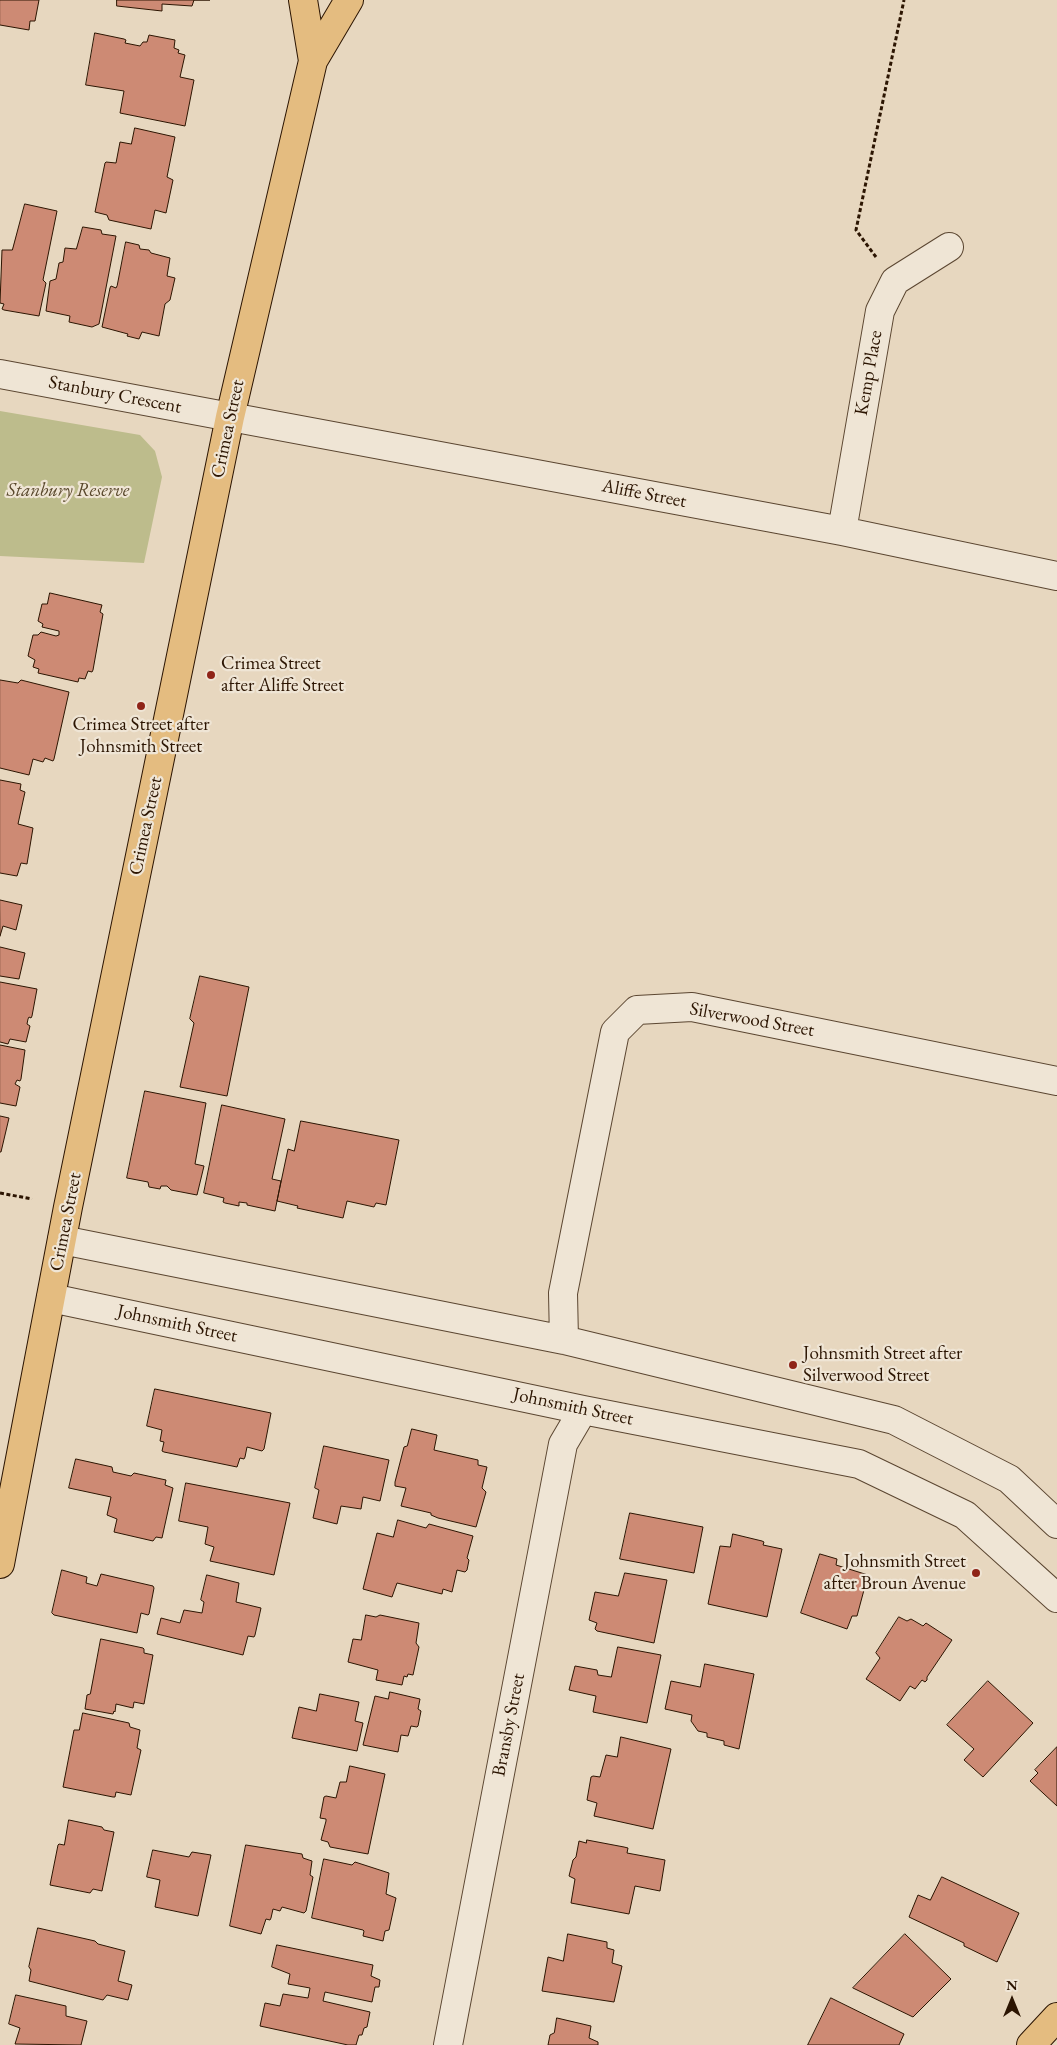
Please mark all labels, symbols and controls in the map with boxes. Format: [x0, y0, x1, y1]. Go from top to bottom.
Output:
street label: Kemp Place [850, 329, 888, 417]
street label: Stanbury Crescent [47, 371, 183, 419]
street label: Crimea Street [206, 378, 250, 480]
street label: Aliffe Street [600, 475, 688, 513]
park label: Stanbury Reserve [7, 480, 129, 502]
place label: Crimea Street after Aliffe Street [221, 653, 344, 697]
marker: Crimea Street after Aliffe Street [205, 669, 217, 681]
marker: Crimea Street after Johnsmith Street [135, 700, 147, 712]
place label: Crimea Street after Johnsmith Street [73, 714, 209, 758]
street label: Crimea Street [124, 775, 168, 877]
street label: Silverwood Street [688, 998, 816, 1042]
street label: Crimea Street [45, 1171, 87, 1273]
street label: Johnsmith Street [115, 1300, 239, 1348]
place label: Johnsmith Street after Silverwood Street [803, 1343, 962, 1387]
marker: Johnsmith Street after Silverwood Street [787, 1359, 799, 1371]
street label: Johnsmith Street [511, 1383, 635, 1431]
place label: Johnsmith Street after Broun Avenue [824, 1551, 966, 1595]
marker: Johnsmith Street after Broun Avenue [970, 1567, 982, 1579]
street label: Bransby Street [488, 1672, 530, 1778]
north arrow [987, 1975, 1037, 2025]
text: N [1006, 1976, 1018, 1994]

